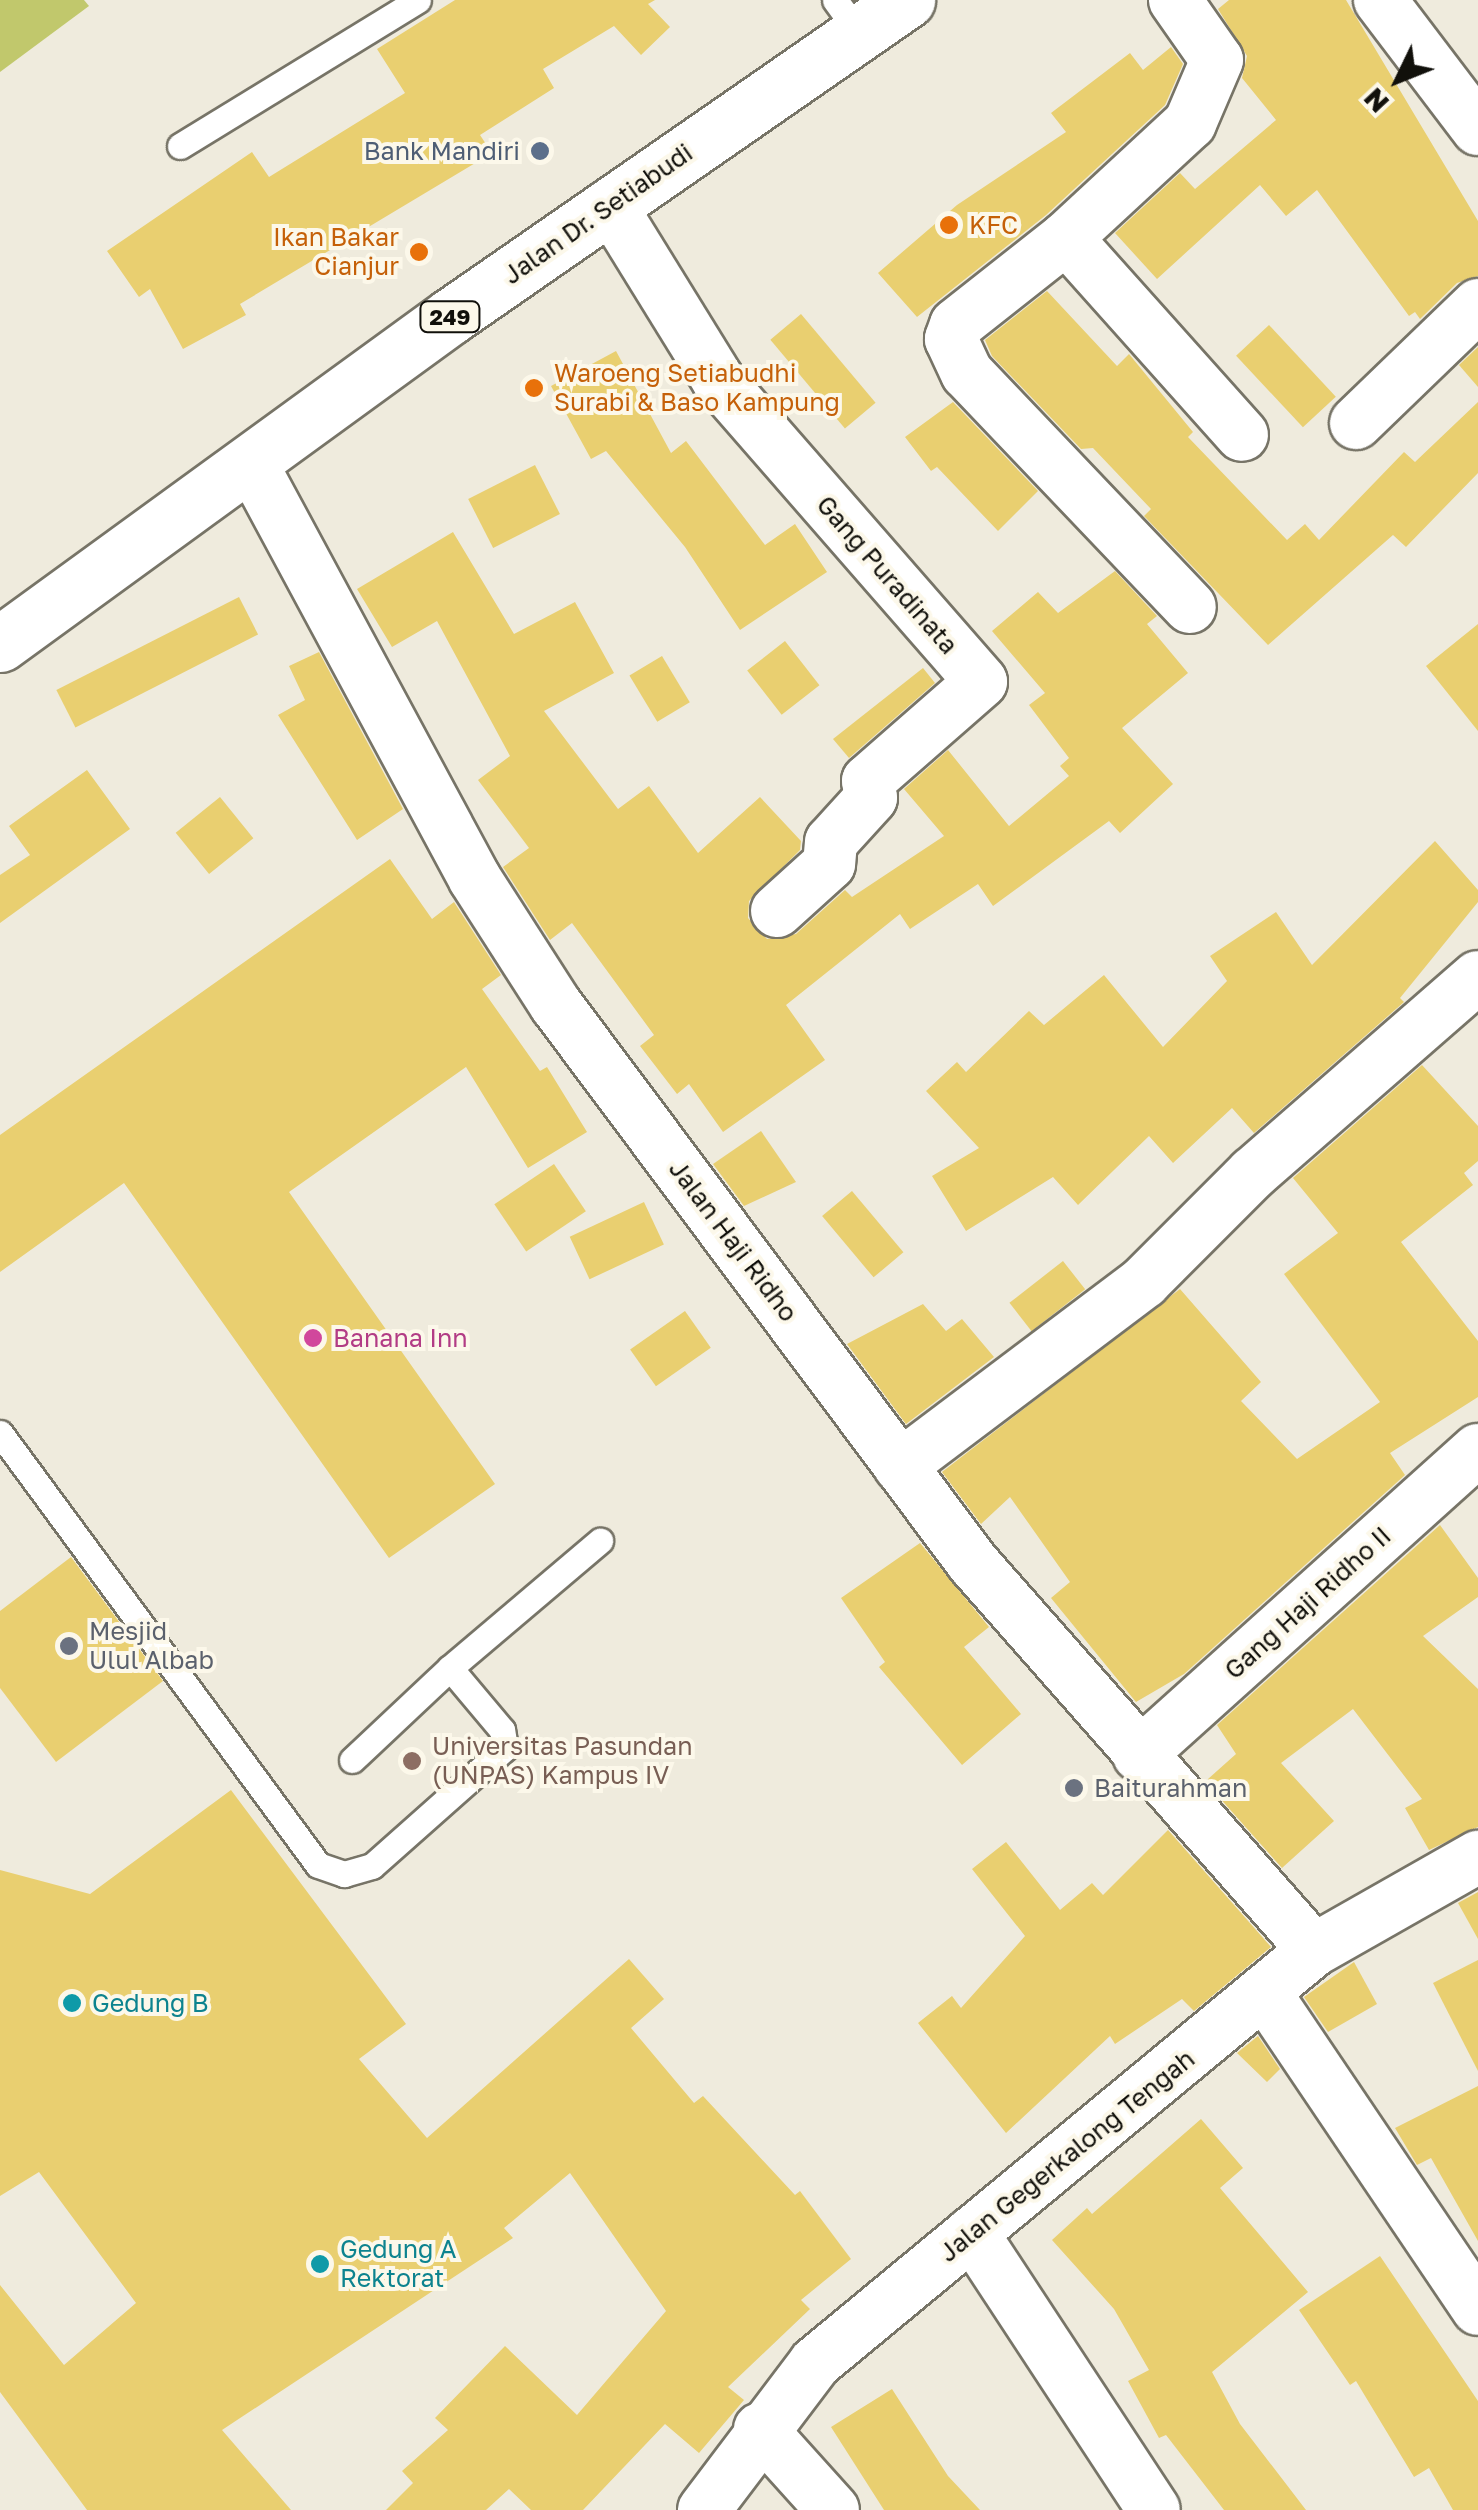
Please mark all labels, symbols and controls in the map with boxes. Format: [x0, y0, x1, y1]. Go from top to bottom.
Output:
north arrow [1348, 30, 1448, 130]
text: N [1356, 82, 1395, 120]
place label: Bank Mandiri [364, 136, 520, 166]
street label: Jalan Dr. Setiabudi [498, 138, 698, 290]
marker: Bank Mandiri [529, 140, 551, 162]
place label: KFC [969, 210, 1018, 240]
marker: KFC [938, 214, 960, 236]
place label: Ikan Bakar Cianjur [273, 223, 399, 282]
marker: Ikan Bakar Cianjur [408, 241, 430, 263]
road number: 249 [418, 300, 482, 334]
place label: Waroeng Setiabudhi Surabi & Baso Kampung [554, 359, 840, 418]
marker: Waroeng Setiabudhi Surabi & Baso Kampung [523, 377, 545, 399]
street label: Gang Puradinata [810, 490, 964, 660]
street label: Jalan Haji Ridho [663, 1155, 803, 1327]
place label: Banana Inn [333, 1323, 468, 1353]
marker: Banana Inn [302, 1327, 324, 1349]
street label: Gang Haji Ridho II [1219, 1521, 1397, 1685]
place label: Mesjid Ulul Albab [89, 1617, 214, 1676]
marker: Mesjid Ulul Albab [58, 1635, 80, 1657]
place label: Universitas Pasundan (UNPAS) Kampus IV [432, 1732, 693, 1791]
marker: Universitas Pasundan (UNPAS) Kampus IV [401, 1750, 423, 1772]
place label: Baiturahman [1094, 1773, 1247, 1803]
marker: Baiturahman [1063, 1777, 1085, 1799]
place label: Gedung B [92, 1988, 208, 2018]
marker: Gedung B [61, 1992, 83, 2014]
street label: Jalan Gegerkalong Tengah [934, 2044, 1200, 2268]
place label: Gedung A Rektorat [340, 2235, 456, 2294]
marker: Gedung A Rektorat [309, 2253, 331, 2275]

